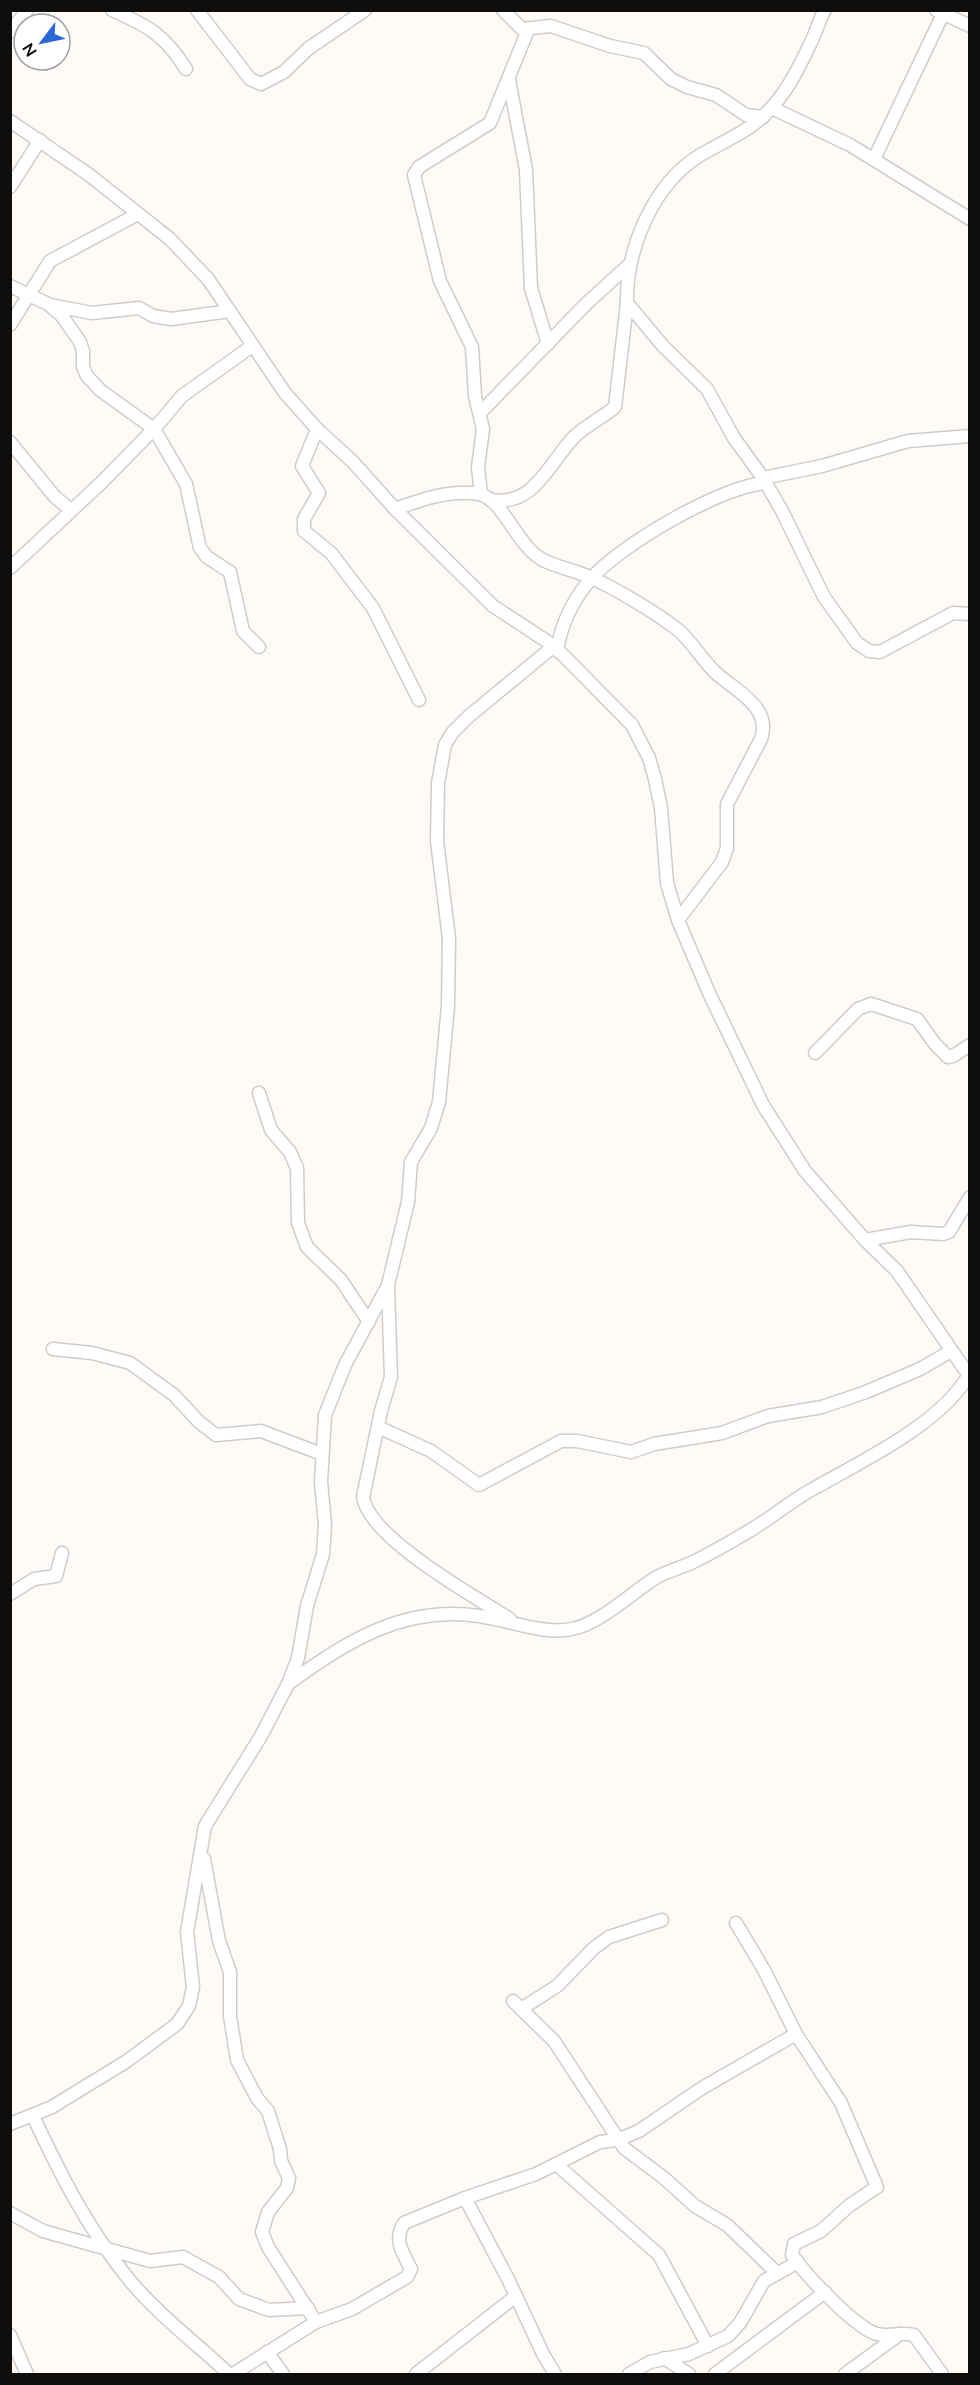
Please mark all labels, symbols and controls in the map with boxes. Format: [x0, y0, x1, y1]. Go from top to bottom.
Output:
north arrow [12, 12, 72, 72]
text: N [18, 40, 41, 60]

